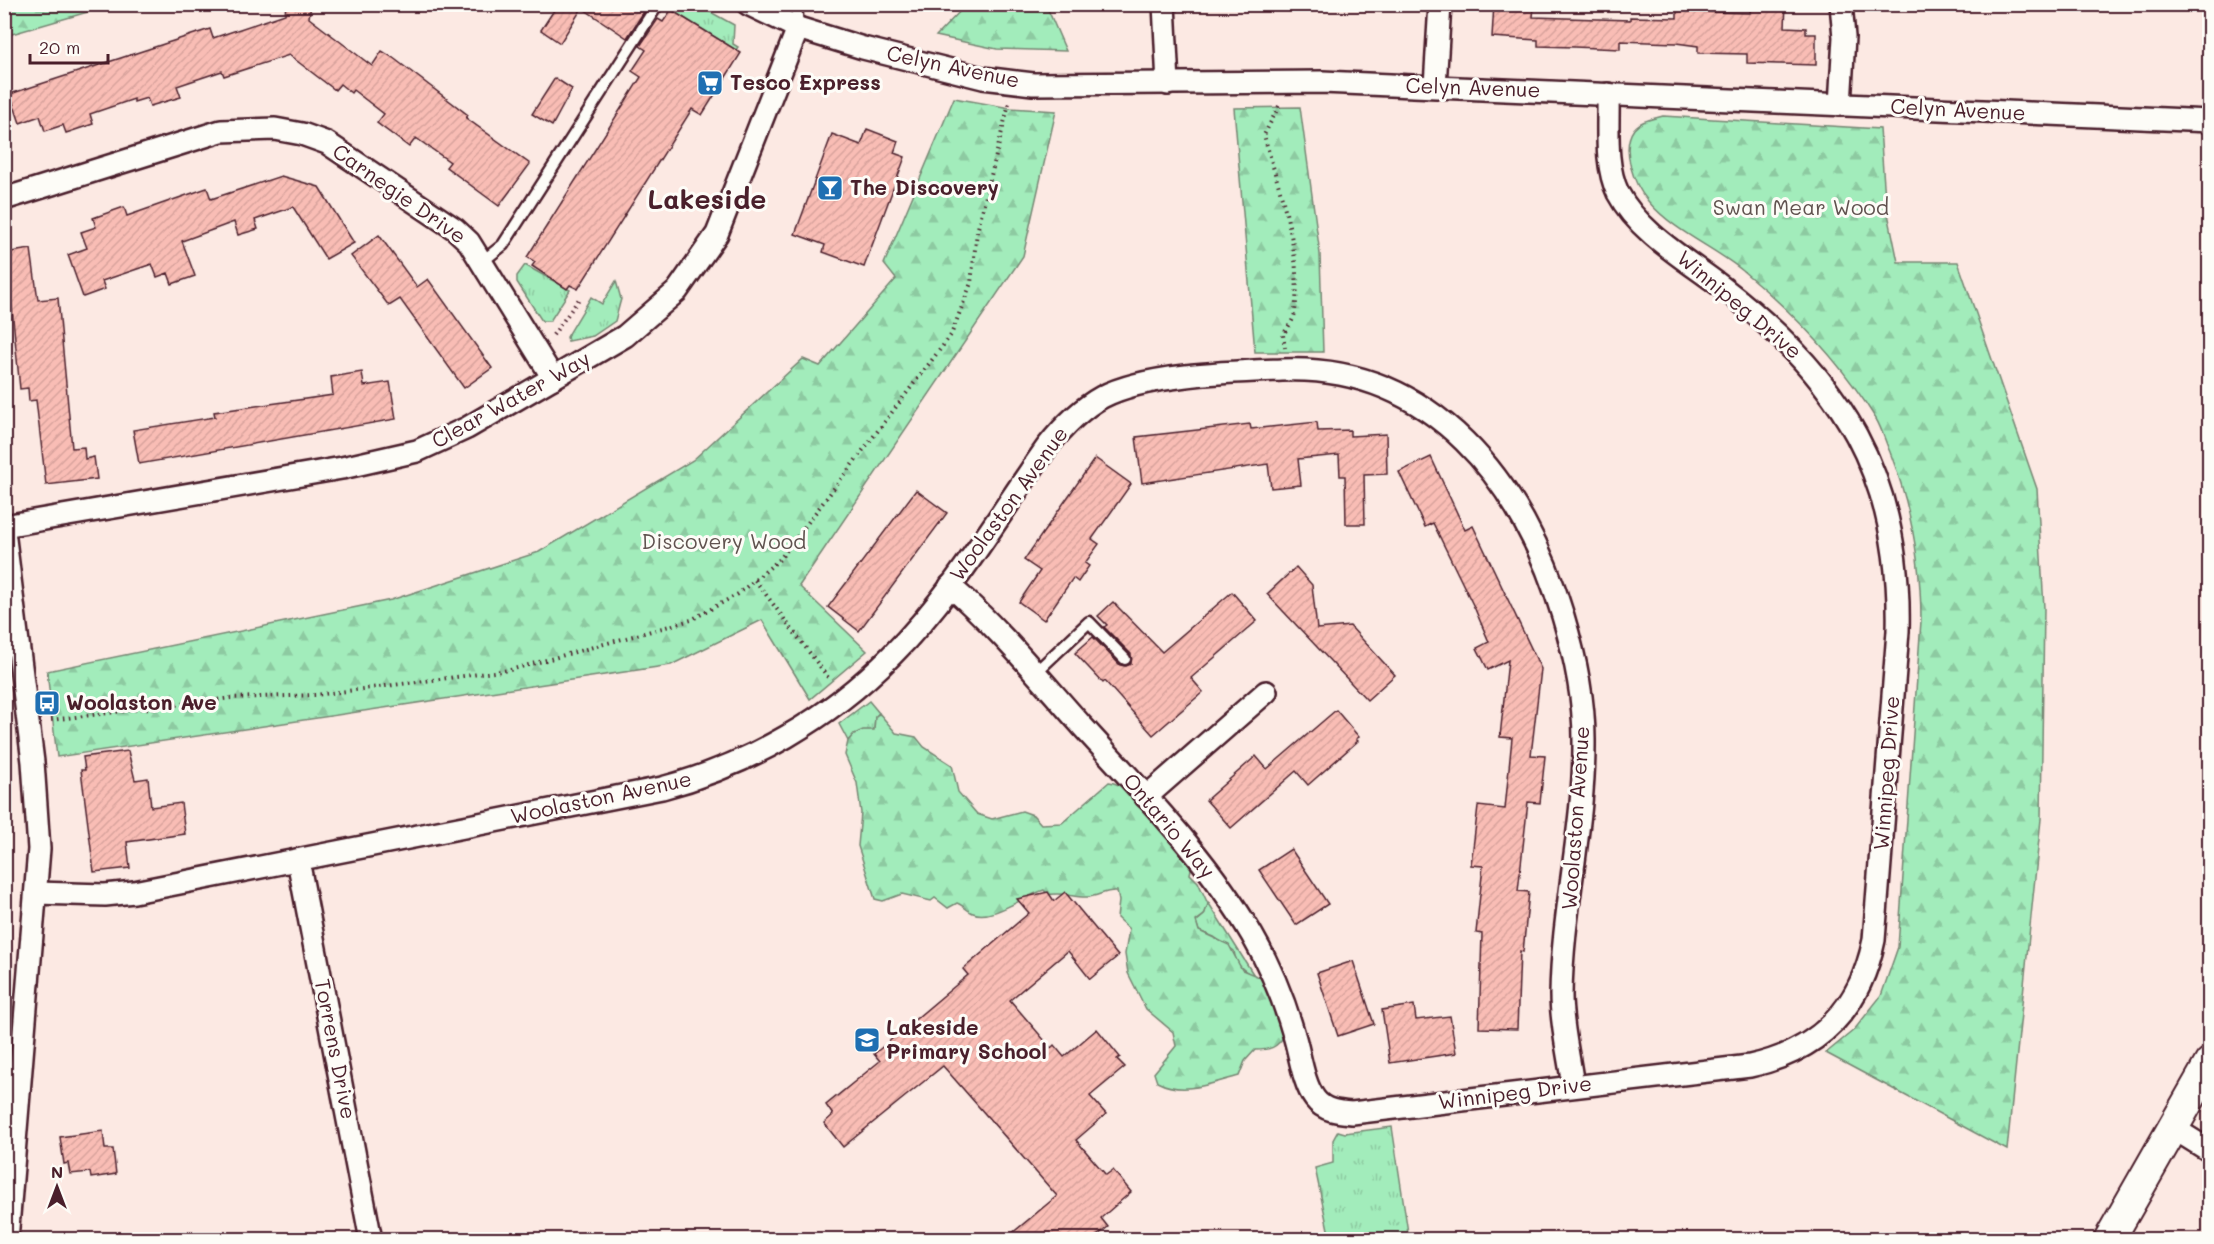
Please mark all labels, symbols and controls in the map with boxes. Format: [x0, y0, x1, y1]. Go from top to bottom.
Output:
scale bar [30, 27, 108, 65]
text: 20 m [39, 35, 80, 59]
street label: Celyn Avenue [884, 38, 1022, 93]
supermarket icon: Tesco Express [695, 68, 725, 98]
place label: Tesco Express [730, 68, 881, 95]
street label: Celyn Avenue [1405, 71, 1541, 102]
street label: Celyn Avenue [1890, 91, 2026, 126]
street label: Carnegie Drive [328, 137, 472, 249]
bar icon: The Discovery [815, 173, 845, 203]
place label: The Discovery [850, 173, 999, 201]
district label: Lakeside [648, 181, 766, 216]
park label: Swan Mear Wood [1713, 193, 1889, 220]
street label: Winnipeg Drive [1672, 244, 1808, 364]
street label: Clear Water Way [426, 344, 594, 453]
street label: Woolaston Avenue [943, 421, 1073, 586]
park label: Discovery Wood [642, 527, 806, 554]
bus stop icon: Woolaston Ave [32, 688, 62, 718]
place label: Woolaston Ave [66, 688, 217, 715]
street label: Winnipeg Drive [1867, 695, 1904, 851]
street label: Woolaston Avenue [1555, 725, 1594, 911]
street label: Woolaston Avenue [508, 764, 694, 829]
street label: Ontario Way [1118, 767, 1222, 883]
street label: Torrens Drive [310, 976, 363, 1121]
place label: Lakeside Primary School [886, 1013, 1047, 1065]
school or university icon: Lakeside Primary School [852, 1025, 882, 1055]
street label: Winnipeg Drive [1436, 1069, 1593, 1114]
north arrow [27, 1157, 87, 1217]
text: N [51, 1161, 63, 1182]

